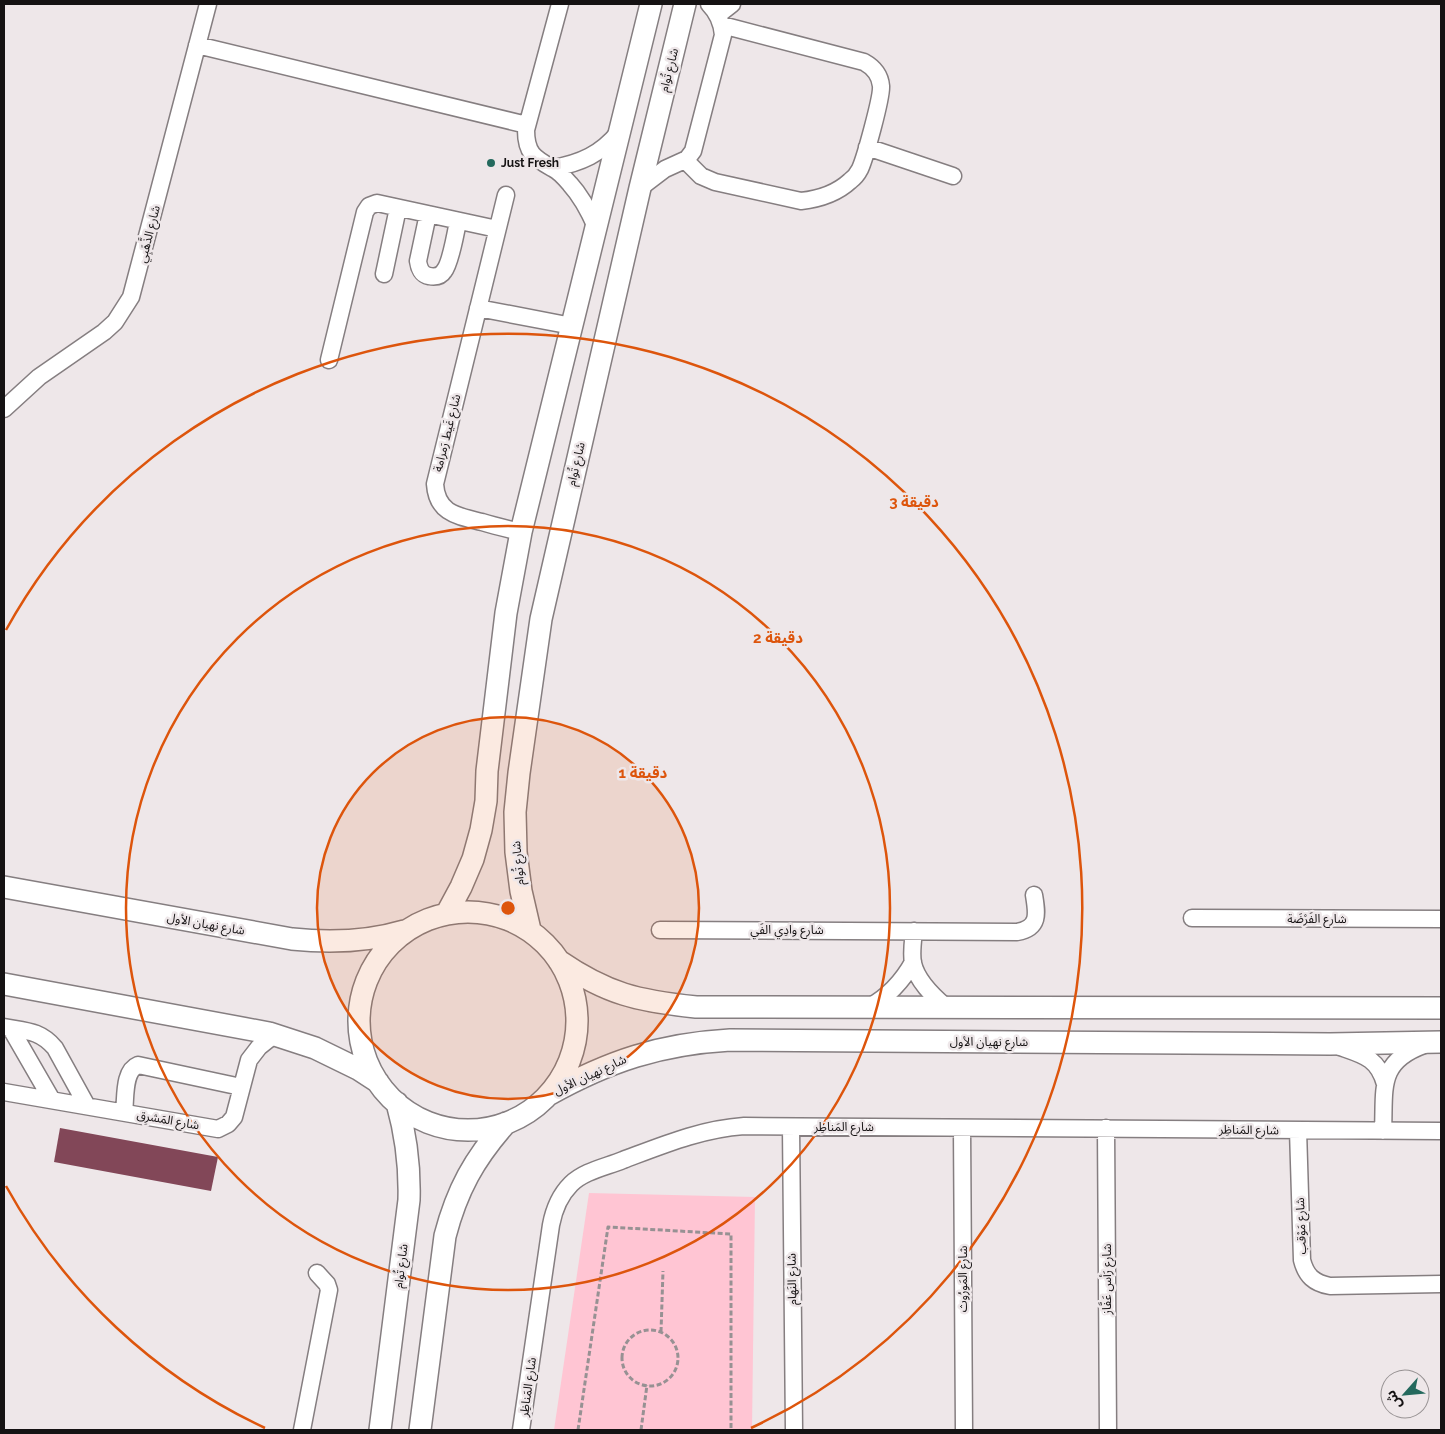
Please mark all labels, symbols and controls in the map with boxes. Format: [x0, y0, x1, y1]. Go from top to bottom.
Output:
street label: شارع تُوام [656, 47, 683, 94]
place label: Just Fresh [501, 156, 559, 170]
marker: Just Fresh [485, 157, 497, 169]
street label: شارع الذَّهَبِي [132, 203, 166, 265]
street label: شارع غَيط رَمرامة [430, 393, 465, 474]
street label: شارع تُوام [563, 441, 590, 488]
text: 3 دقيقة [889, 493, 939, 511]
text: 2 دقيقة [753, 629, 803, 647]
text: 1 دقيقة [619, 764, 668, 782]
street label: شارع تُوام [508, 840, 529, 886]
centre of rings [499, 899, 517, 917]
street label: شارع نهيان الأول [166, 910, 246, 940]
street label: شارع الفَرْضَة [1287, 912, 1347, 928]
street label: شارع وادِي الفَي [750, 923, 824, 940]
street label: شارع نهيان الأول [950, 1035, 1028, 1051]
street label: شارع نهيان الأول [551, 1052, 629, 1100]
street label: شارع المَشرِق [135, 1108, 200, 1135]
street label: شارع المَناظِر [813, 1120, 874, 1136]
street label: شارع المَناظِر [1218, 1122, 1279, 1140]
street label: شارع مَوْقب [1293, 1197, 1311, 1255]
street label: شارع تُوام [391, 1243, 413, 1289]
street label: شارع رَأس عَفَّاز [1098, 1244, 1116, 1315]
street label: شارع المَورُوث [956, 1246, 972, 1312]
street label: شارع النَهام [785, 1253, 801, 1305]
street label: شارع المَناظِر [517, 1356, 541, 1419]
north arrow [1380, 1369, 1430, 1419]
text: ش [1382, 1388, 1405, 1412]

